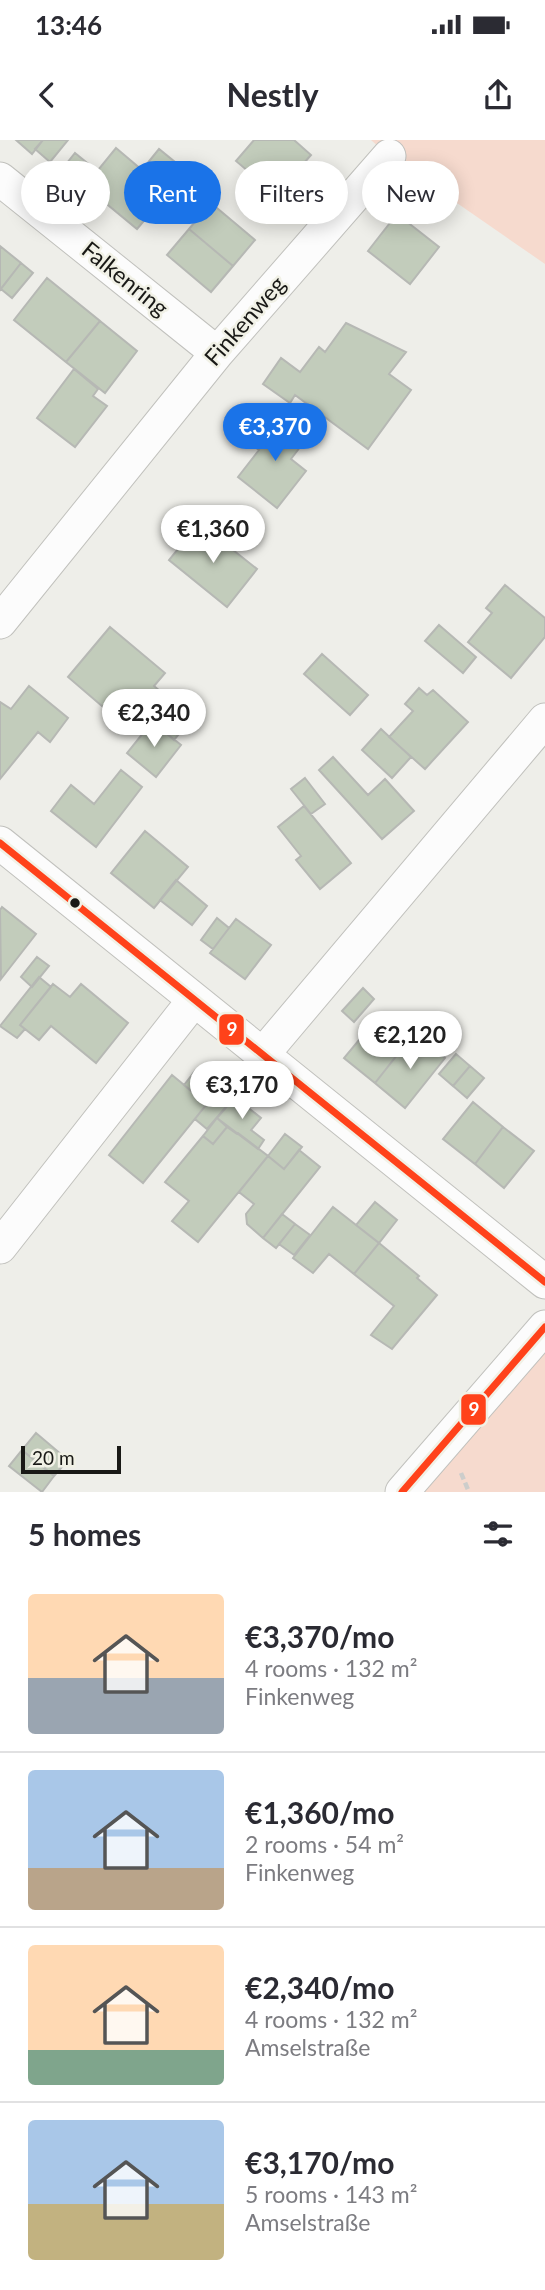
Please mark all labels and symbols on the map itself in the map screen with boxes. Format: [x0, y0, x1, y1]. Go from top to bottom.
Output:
street label: Falkenring [77, 235, 174, 322]
street label: Finkenweg [198, 270, 291, 371]
pin: €3,370 [218, 404, 332, 463]
pin: €1,360 [156, 506, 270, 565]
pin: €2,340 [97, 690, 211, 749]
unlabelled marker [68, 896, 82, 910]
pin: €2,120 [353, 1012, 467, 1071]
line badge: 9 [218, 1013, 245, 1046]
text: 9 [226, 1017, 238, 1040]
pin: €3,170 [185, 1062, 299, 1121]
line badge: 9 [460, 1393, 487, 1426]
text: 9 [468, 1397, 480, 1420]
scale bar [21, 1443, 121, 1475]

